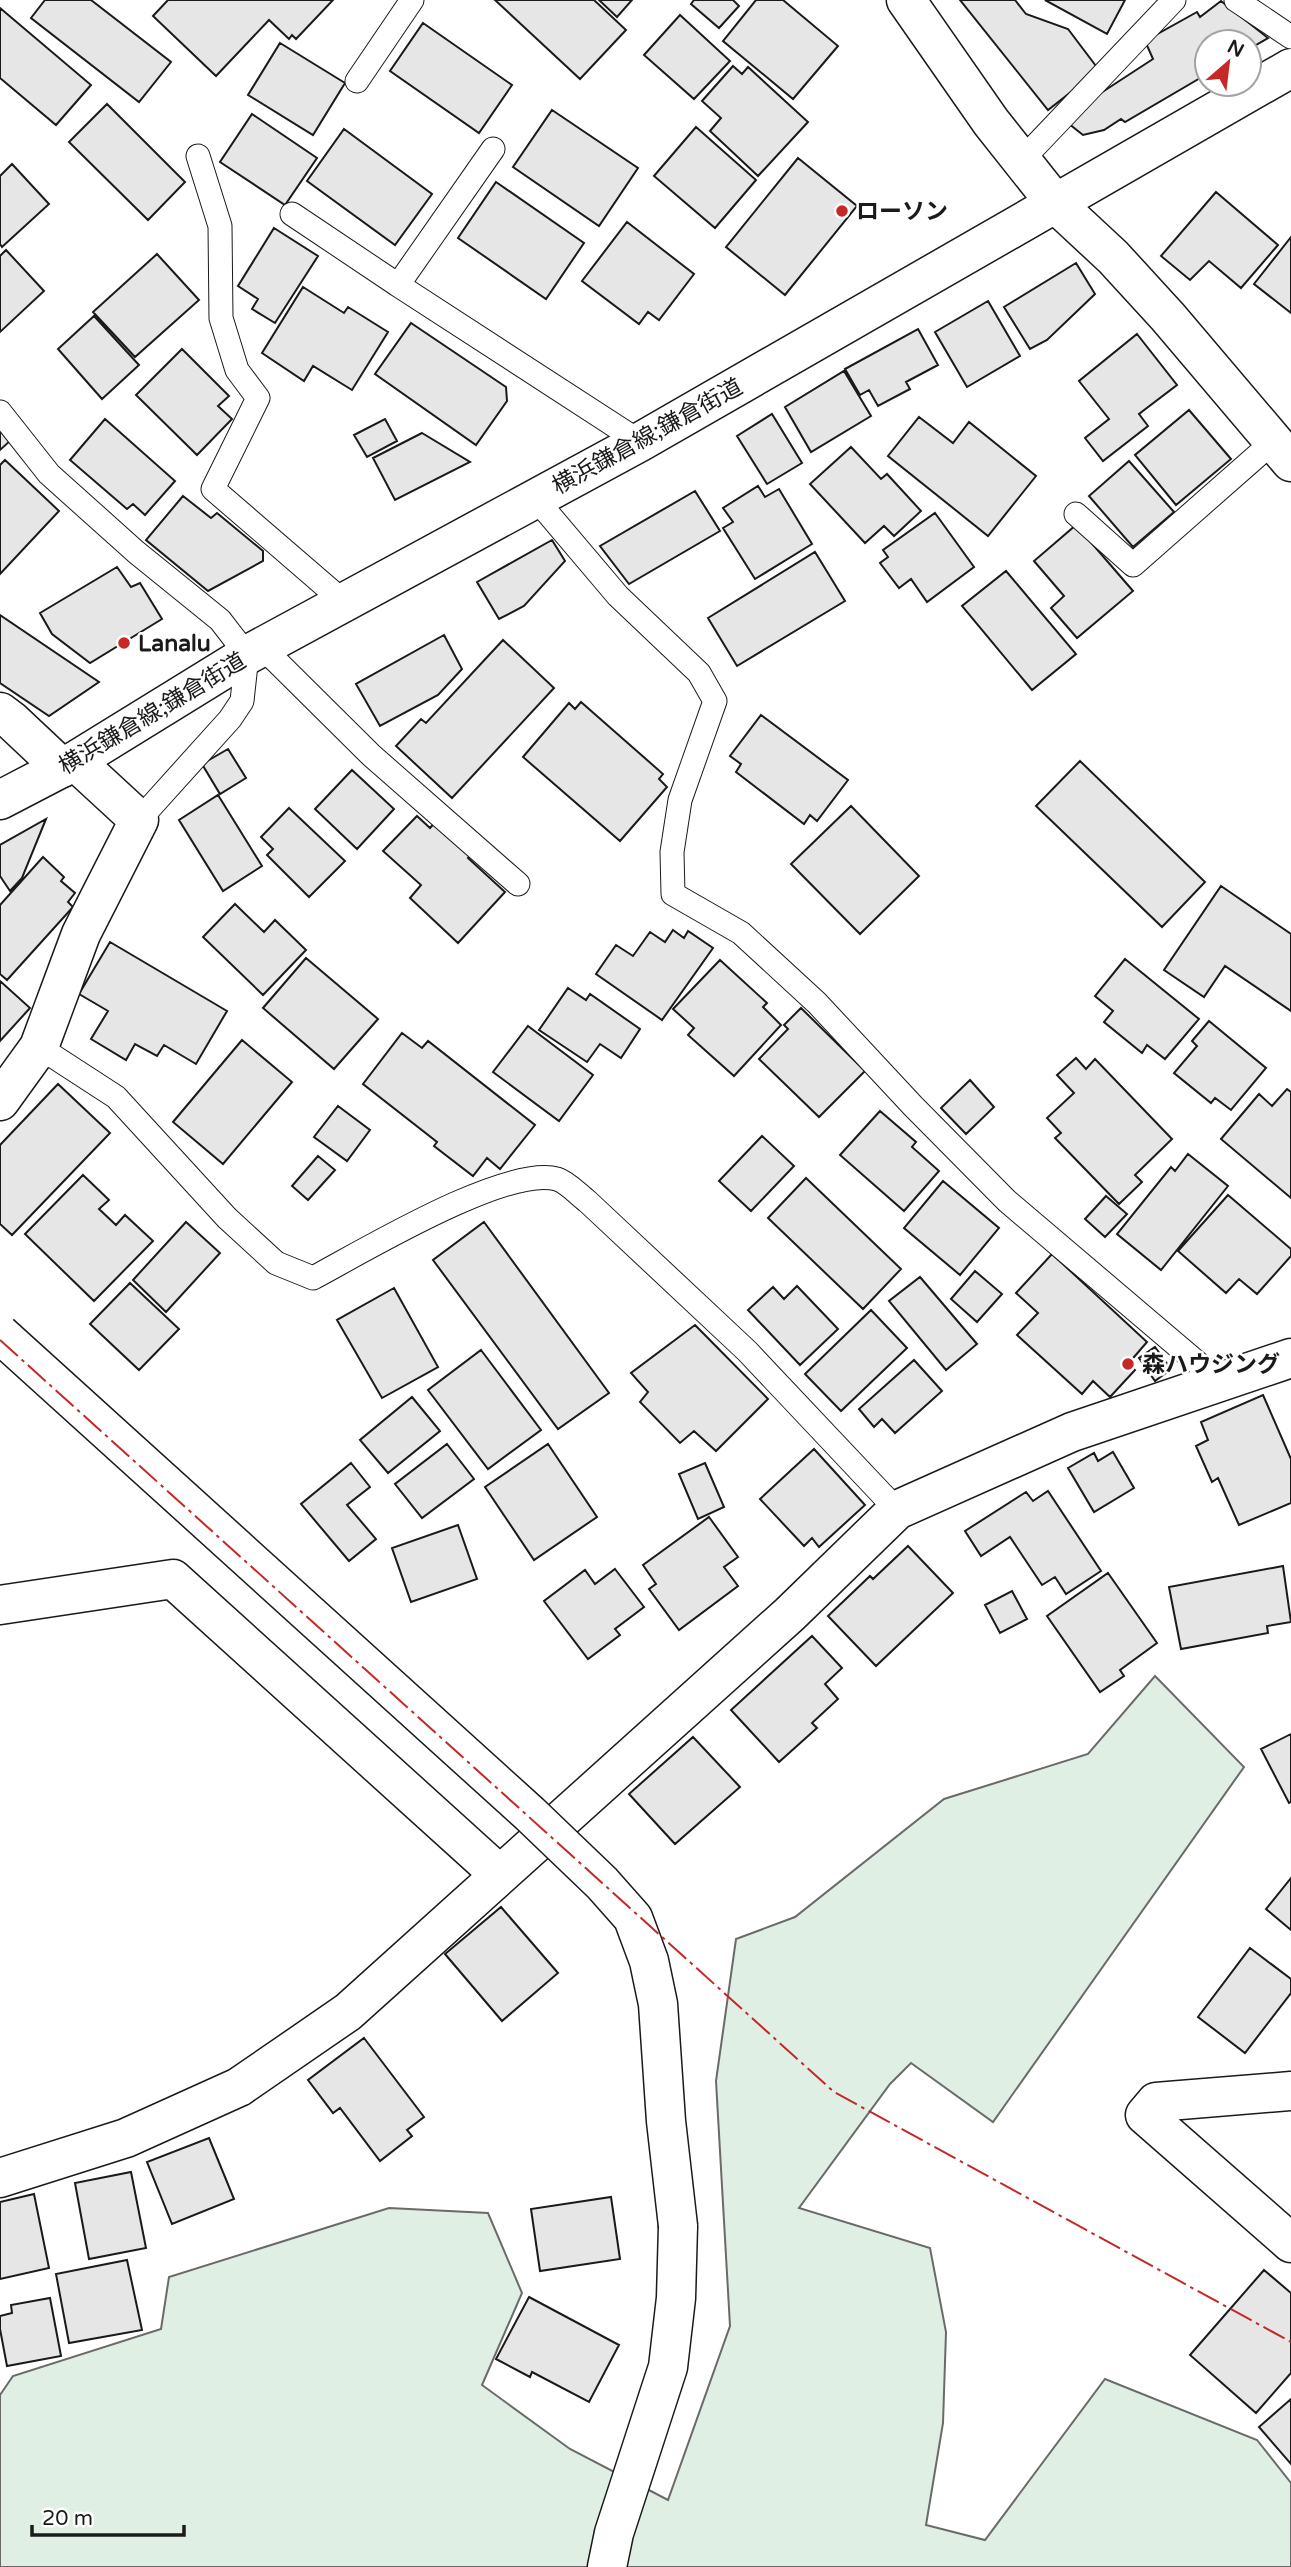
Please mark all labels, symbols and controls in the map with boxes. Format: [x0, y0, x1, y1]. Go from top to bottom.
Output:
north arrow [1193, 28, 1263, 98]
text: N [1224, 36, 1247, 62]
place label: ローソン [856, 198, 948, 226]
marker: ローソン [834, 203, 850, 219]
street label: 横浜鎌倉線;鎌倉街道 [548, 373, 747, 501]
place label: Lanalu [138, 630, 211, 658]
marker: Lanalu [116, 635, 132, 651]
street label: 横浜鎌倉線;鎌倉街道 [54, 647, 251, 781]
place label: 森ハウジング [1142, 1351, 1280, 1379]
marker: 森ハウジング [1120, 1356, 1136, 1372]
scale bar [32, 2494, 184, 2538]
text: 20 m [42, 2506, 93, 2531]

